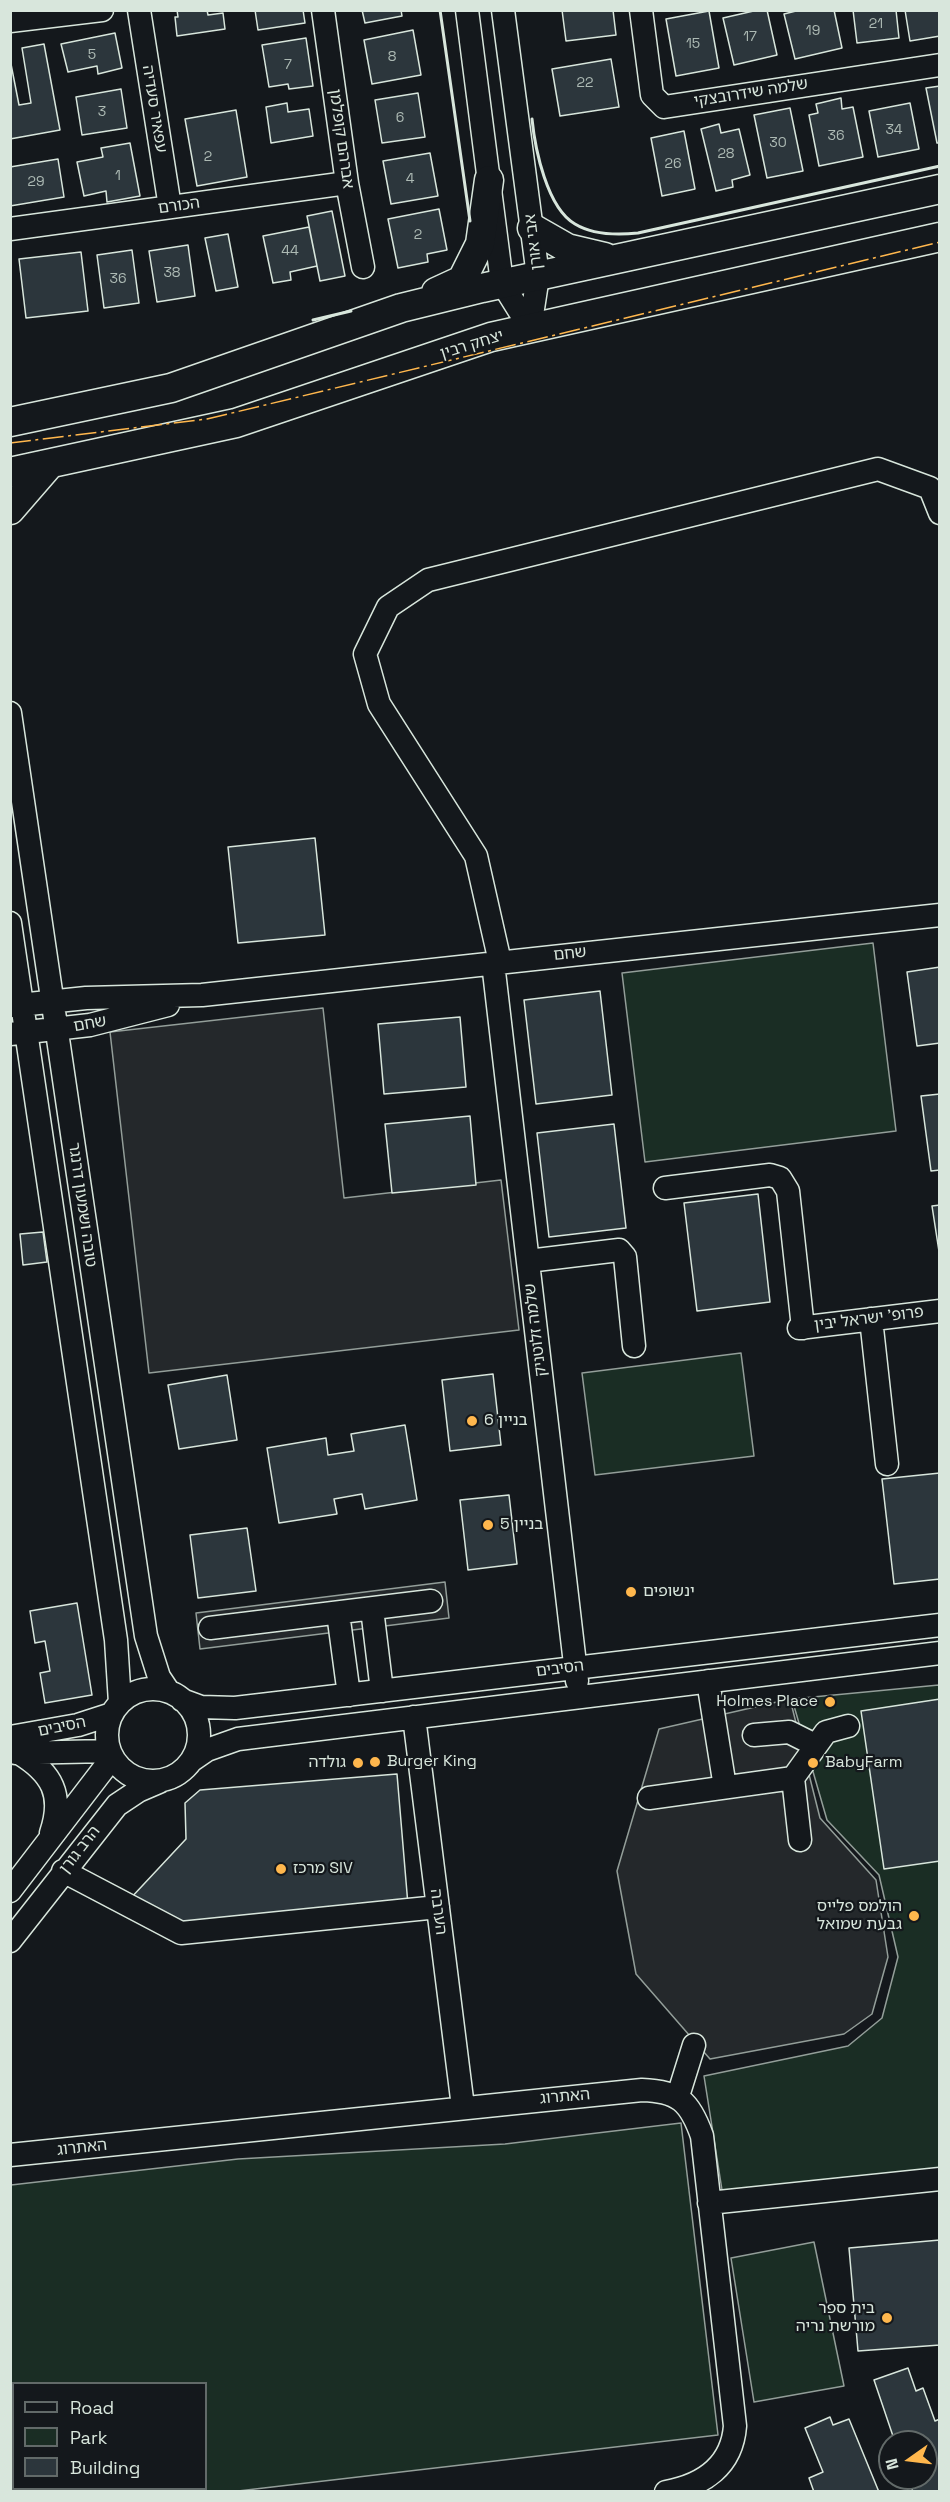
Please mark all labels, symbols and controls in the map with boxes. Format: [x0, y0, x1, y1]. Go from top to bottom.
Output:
house number: 21 [869, 16, 883, 32]
house number: 19 [806, 23, 820, 39]
house number: 17 [743, 29, 757, 45]
house number: 15 [686, 36, 700, 52]
house number: 5 [88, 47, 96, 63]
house number: 8 [388, 49, 396, 65]
house number: 7 [284, 57, 292, 73]
street label: עפאיר סעדיה [138, 64, 170, 154]
house number: 22 [577, 75, 593, 91]
street label: שלמה שידרובצקי [693, 75, 809, 111]
street label: אברהם קופלמן [324, 88, 358, 190]
house number: 3 [98, 104, 106, 120]
house number: 6 [396, 110, 404, 126]
house number: 34 [885, 122, 903, 138]
house number: 36 [827, 128, 845, 144]
house number: 30 [769, 135, 787, 151]
house number: 28 [717, 146, 735, 162]
house number: 2 [204, 149, 212, 165]
house number: 26 [664, 156, 682, 172]
house number: 1 [115, 168, 121, 184]
house number: 4 [406, 171, 414, 187]
house number: 29 [28, 174, 44, 190]
street label: הכורם [157, 194, 201, 218]
street label: אבי אורן [521, 213, 547, 271]
house number: 2 [414, 227, 422, 243]
house number: 44 [281, 243, 299, 259]
house number: 38 [163, 265, 181, 281]
house number: 36 [109, 271, 127, 287]
street label: יצחק רבין [438, 326, 506, 364]
street label: שחם [552, 943, 588, 965]
street label: שחם [72, 1012, 108, 1036]
street label: טובה ושמעון דרנגר [64, 1141, 100, 1269]
street label: שלמה זלוטניק [521, 1282, 551, 1378]
street label: פרופ' ישראל יבין [813, 1303, 925, 1335]
place label: בניין 6 [484, 1411, 528, 1431]
marker: בניין 6 [465, 1414, 479, 1428]
place label: בניין 5 [500, 1515, 543, 1535]
marker: בניין 5 [481, 1518, 495, 1532]
place label: ינשופים [643, 1582, 695, 1602]
marker: ינשופים [624, 1585, 638, 1599]
street label: הסיבים [535, 1657, 585, 1681]
place label: Holmes Place [716, 1692, 818, 1712]
marker: Holmes Place [823, 1695, 837, 1709]
street label: הסיבים [36, 1713, 88, 1741]
place label: Burger King [387, 1752, 477, 1772]
place label: גולדה [308, 1753, 346, 1773]
place label: BabyFarm [825, 1753, 902, 1773]
marker: Burger King [368, 1755, 382, 1769]
marker: גולדה [351, 1756, 365, 1770]
marker: BabyFarm [806, 1756, 820, 1770]
street label: הרב גורן [55, 1822, 105, 1878]
place label: מרכז SIV [293, 1859, 353, 1879]
marker: מרכז SIV [274, 1862, 288, 1876]
street label: הערבה [426, 1888, 450, 1936]
place label: הולמס פלייס גבעת שמואל [817, 1897, 902, 1935]
marker: הולמס פלייס גבעת שמואל [907, 1909, 921, 1923]
street label: האתרוג [539, 2085, 591, 2109]
street label: האתרוג [56, 2136, 108, 2160]
place label: בית ספר מורשת נריה [796, 2299, 875, 2337]
marker: בית ספר מורשת נריה [880, 2311, 894, 2325]
legend [12, 2382, 207, 2490]
text: Road [70, 2396, 114, 2419]
text: Park [70, 2426, 107, 2449]
north arrow [878, 2430, 938, 2490]
text: Building [70, 2456, 140, 2479]
text: N [881, 2456, 903, 2472]

